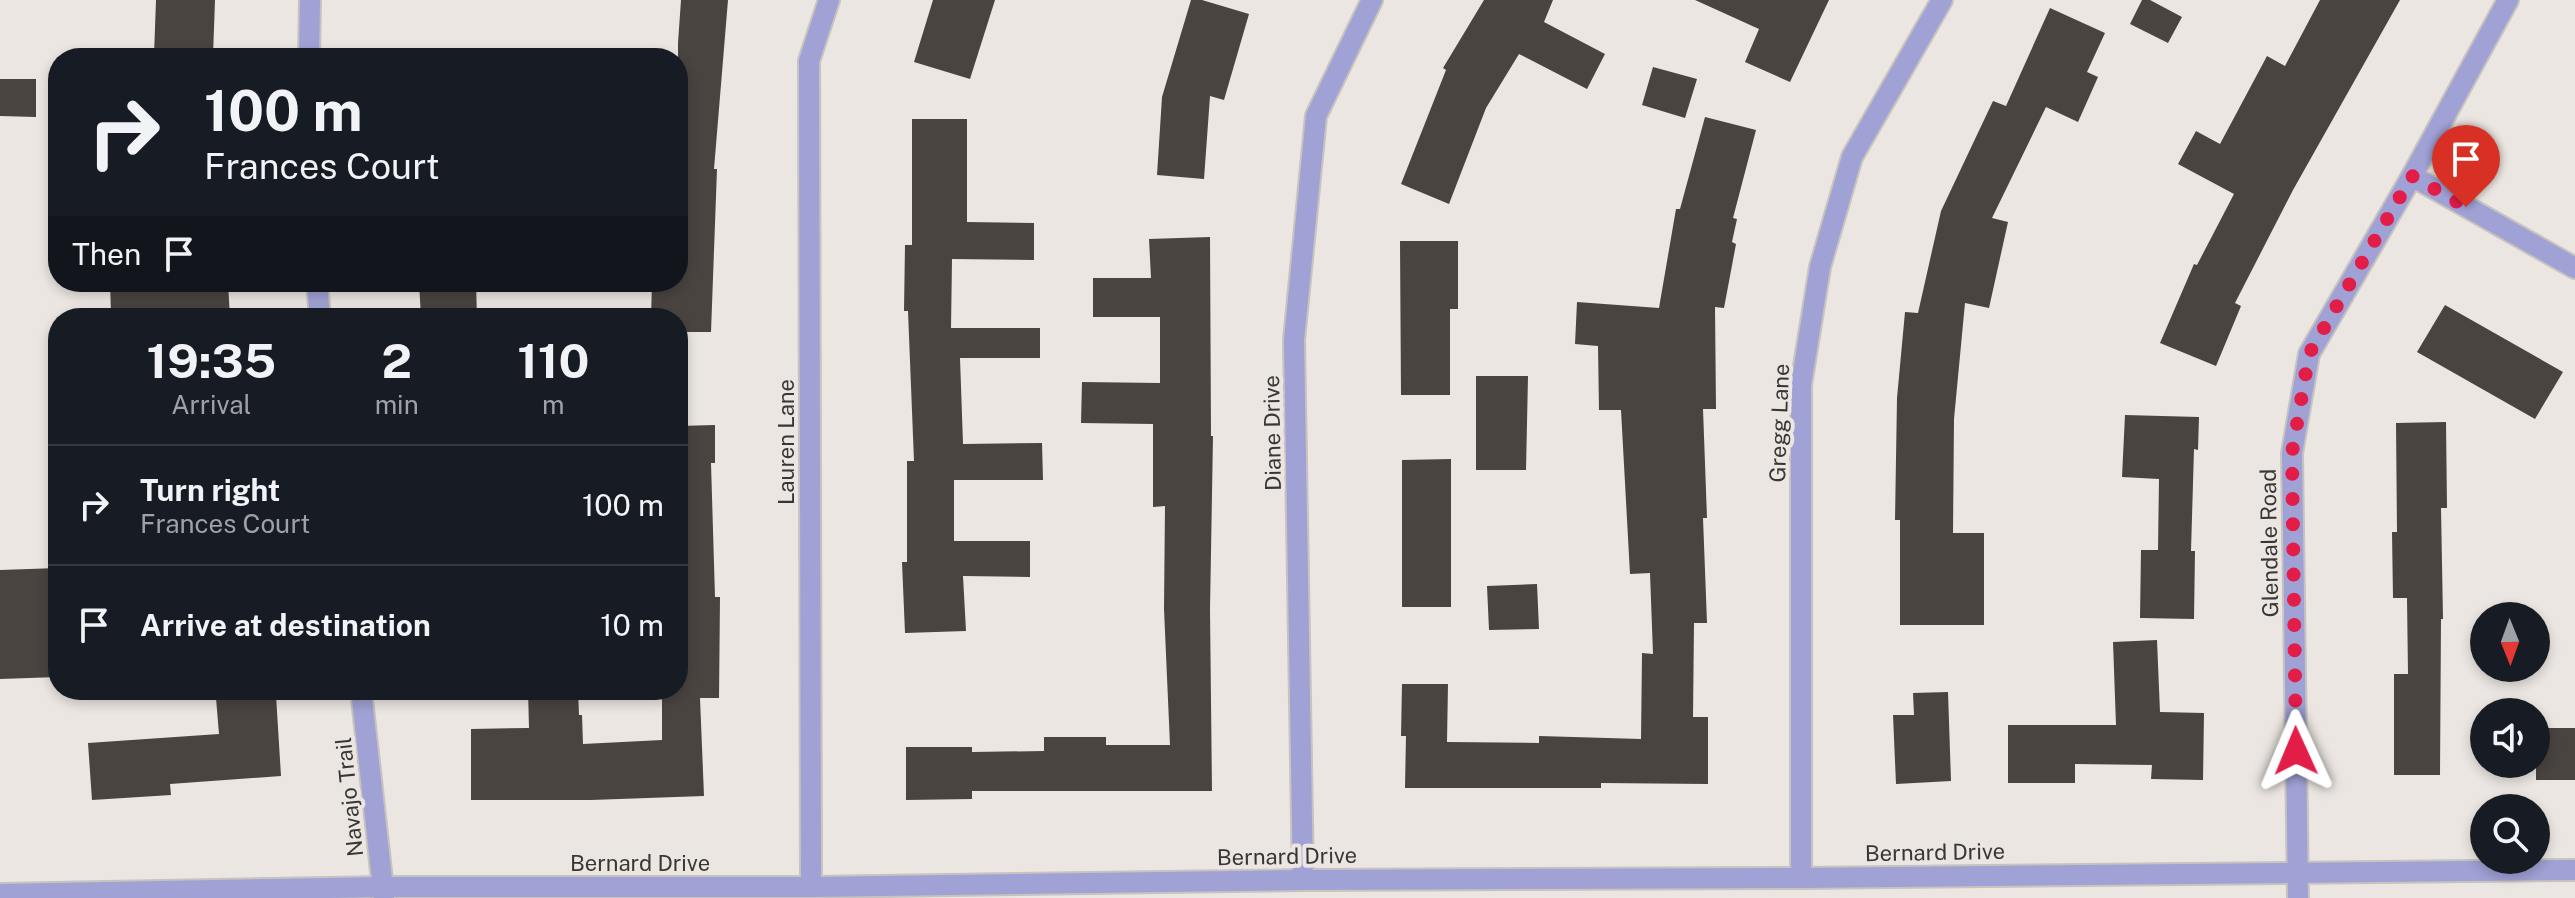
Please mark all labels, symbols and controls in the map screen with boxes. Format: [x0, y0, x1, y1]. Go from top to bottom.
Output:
text: 100 m [204, 78, 363, 144]
icon: right [72, 80, 176, 184]
pin [2432, 125, 2500, 207]
icon: arrive [2444, 137, 2488, 181]
text: Frances Court [204, 145, 440, 187]
icon: arrive [157, 232, 201, 276]
text: Then [72, 236, 141, 272]
text: 19:35 [147, 332, 276, 389]
text: 2 [381, 332, 412, 389]
text: 110 [517, 332, 589, 389]
street label: Gregg Lane [1764, 363, 1794, 483]
street label: Diane Drive [1258, 375, 1286, 491]
street label: Lauren Lane [773, 379, 799, 505]
text: Arrival [171, 389, 251, 420]
text: min [375, 389, 419, 420]
text: m [542, 389, 565, 420]
street label: Glendale Road [2255, 469, 2283, 617]
text: Turn right [140, 472, 280, 508]
icon: right [72, 483, 116, 527]
text: 100 m [582, 487, 664, 523]
text: Frances Court [140, 508, 310, 539]
north arrow [2470, 602, 2550, 682]
map controls [2470, 602, 2550, 874]
icon: arrive [72, 603, 116, 647]
text: Arrive at destination [140, 607, 431, 643]
text: 10 m [600, 607, 664, 643]
button: sound [2470, 698, 2550, 778]
position arrow [2254, 709, 2338, 793]
street label: Navajo Trail [330, 736, 368, 858]
button: search [2470, 794, 2550, 874]
street label: Bernard Drive [1865, 838, 2005, 866]
street label: Bernard Drive [1217, 842, 1357, 870]
street label: Bernard Drive [570, 850, 710, 876]

